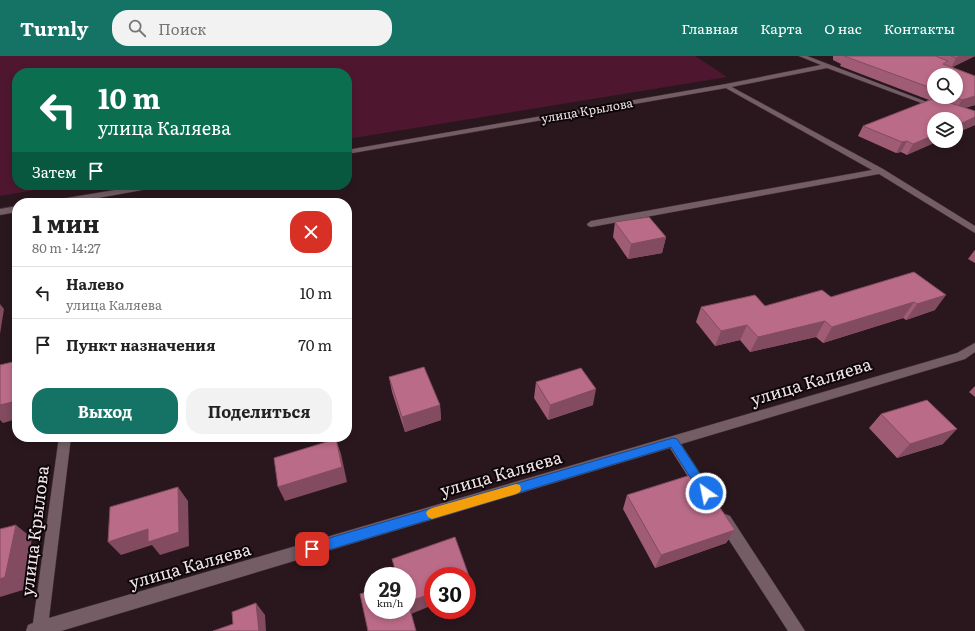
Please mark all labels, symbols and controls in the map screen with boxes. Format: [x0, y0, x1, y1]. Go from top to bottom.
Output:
search box [112, 10, 392, 46]
text: Turnly [20, 14, 88, 42]
icon: search [126, 17, 148, 39]
text: Поиск [158, 17, 206, 40]
text: Главная [682, 18, 738, 38]
text: Карта [760, 18, 802, 38]
text: О нас [824, 18, 862, 38]
text: Контакты [884, 18, 955, 38]
map controls [927, 68, 963, 148]
button: search [927, 68, 963, 104]
text: 10 m [98, 76, 160, 118]
icon: left [32, 84, 84, 136]
street label: улица Крылова [540, 93, 635, 127]
button: layers [927, 112, 963, 148]
text: улица Каляева [98, 114, 231, 141]
text: Затем [32, 160, 77, 183]
icon: arrive [85, 160, 107, 182]
text: 1 мин [32, 205, 99, 240]
button: close [290, 211, 332, 253]
text: 80 m · 14:27 [32, 238, 101, 257]
text: Налево [66, 272, 124, 295]
text: 10 m [300, 281, 332, 304]
icon: left [32, 282, 54, 304]
text: улица Каляева [66, 295, 162, 314]
text: Пункт назначения [66, 333, 216, 356]
text: 70 m [298, 333, 332, 356]
icon: arrive [32, 334, 54, 356]
street label: улица Каляева [747, 350, 875, 411]
button: Выход [32, 388, 178, 434]
button: Поделиться [186, 388, 332, 434]
street label: улица Каляева [437, 443, 565, 502]
street label: улица Крылова [13, 463, 54, 598]
position arrow [685, 472, 727, 514]
pin [295, 532, 329, 566]
street label: улица Каляева [126, 535, 254, 594]
icon: arrive [301, 538, 323, 560]
speed limit sign: 30 [424, 567, 476, 619]
text: 29 [379, 573, 401, 603]
text: km/h [377, 595, 403, 610]

